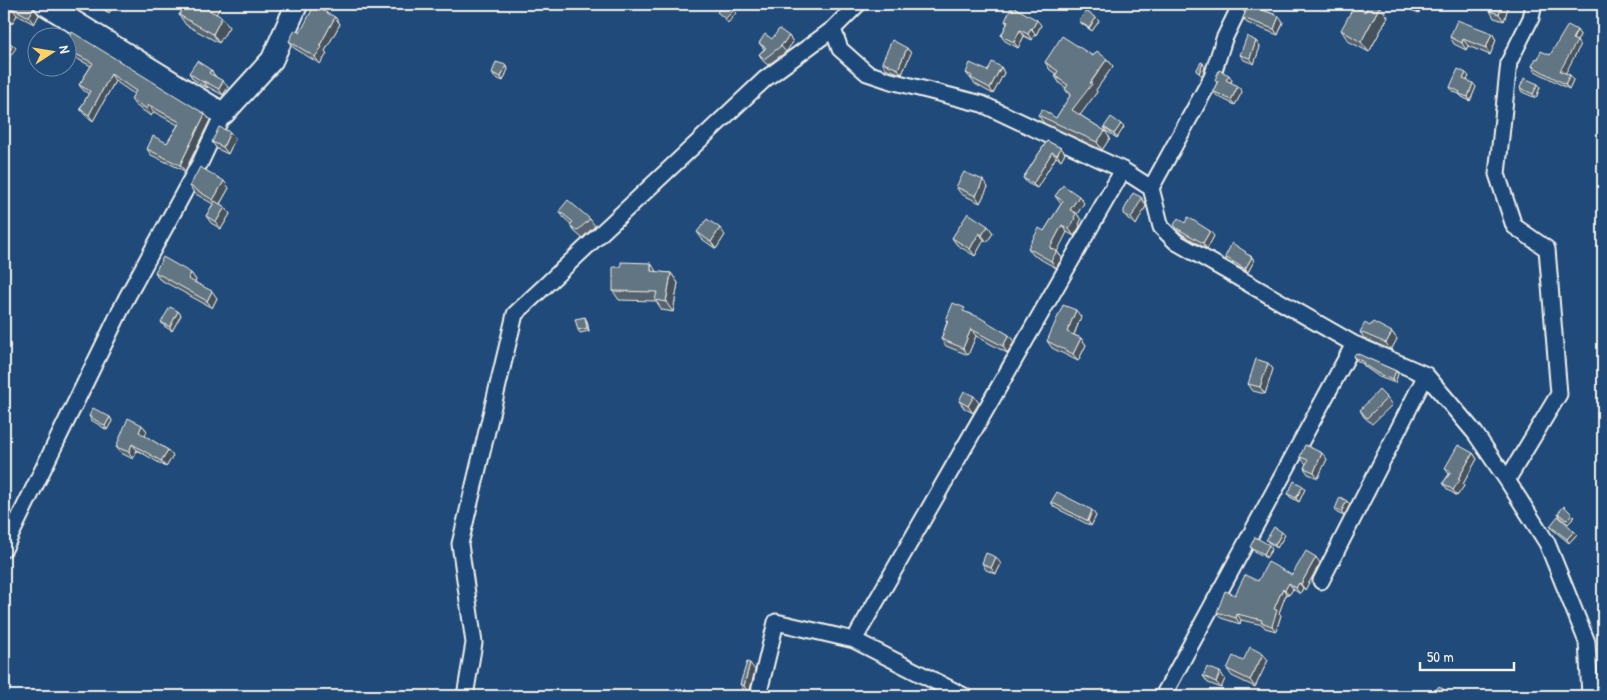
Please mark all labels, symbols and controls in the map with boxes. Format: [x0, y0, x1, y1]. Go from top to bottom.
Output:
north arrow [28, 28, 78, 78]
text: N [55, 44, 75, 55]
scale bar [1420, 640, 1513, 672]
text: 50 m [1427, 646, 1454, 667]

